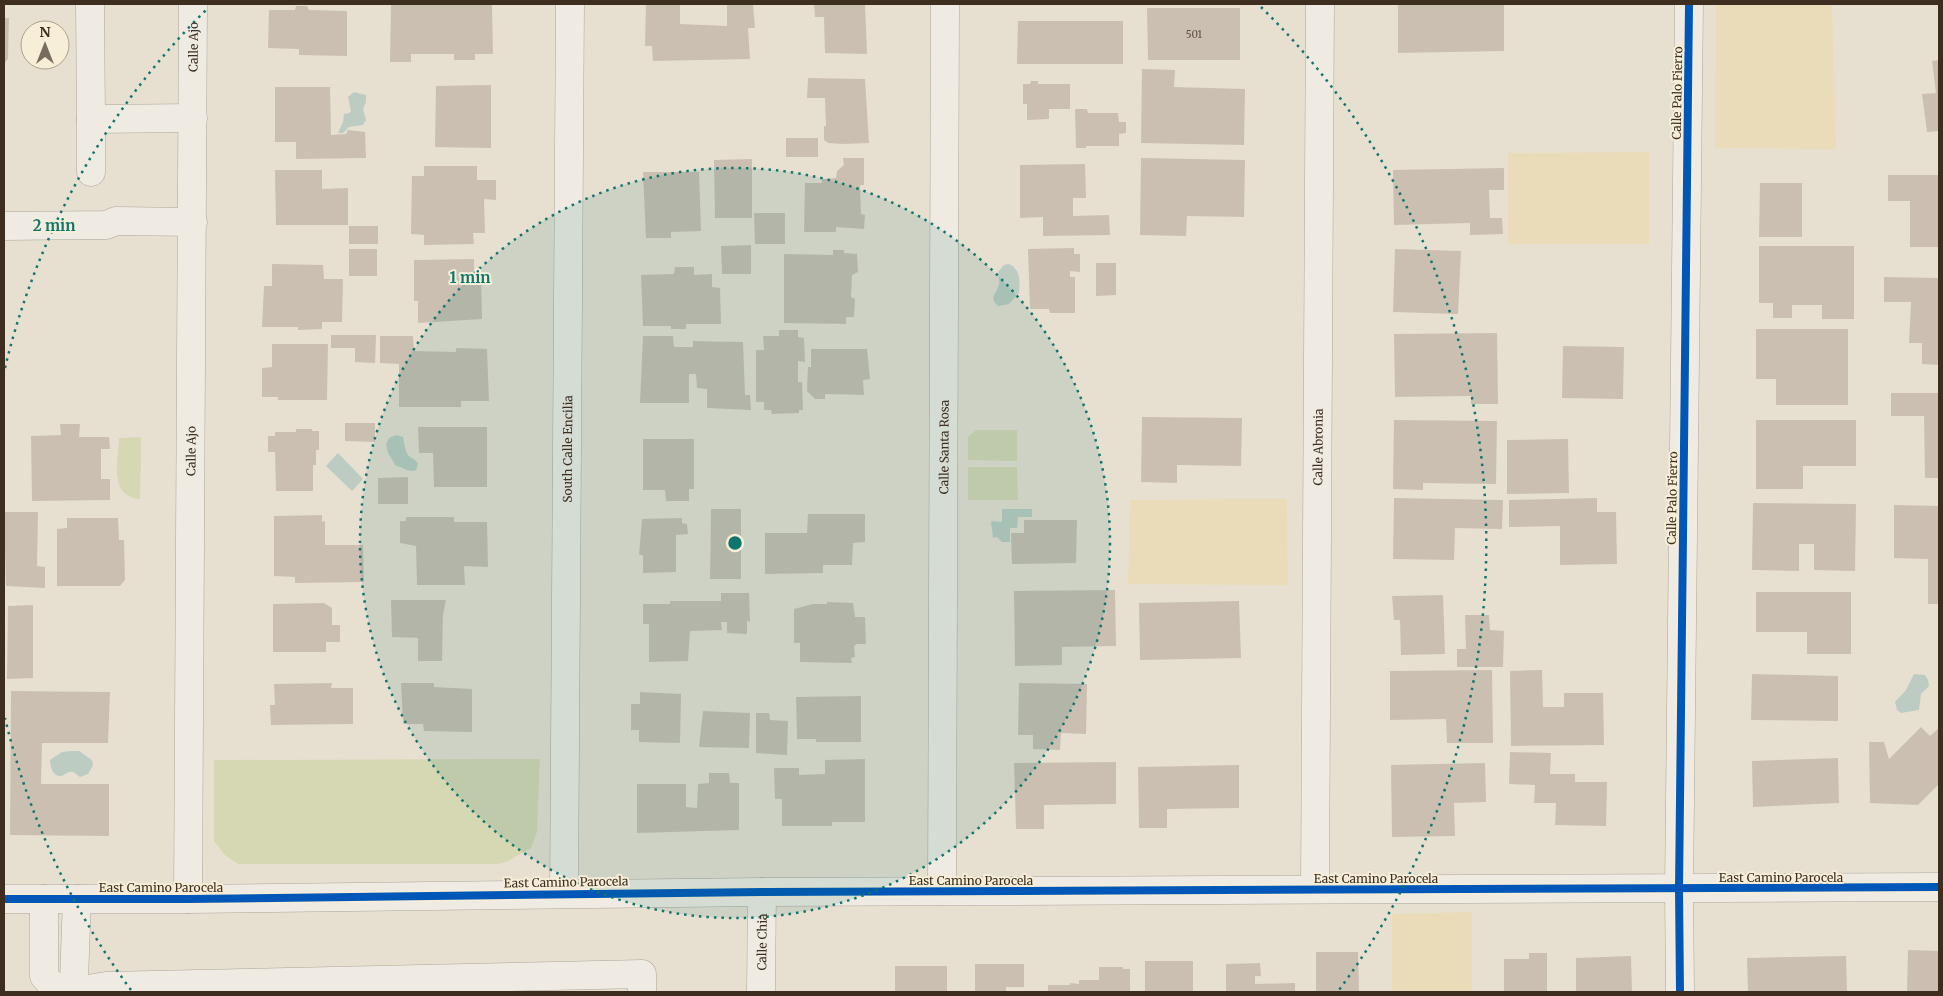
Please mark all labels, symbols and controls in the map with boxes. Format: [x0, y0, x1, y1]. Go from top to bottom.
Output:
north arrow [20, 20, 70, 70]
street label: Calle Ajo [185, 22, 200, 72]
text: N [39, 23, 51, 41]
house number: 501 [1186, 28, 1203, 41]
street label: Calle Palo Fierro [1669, 46, 1685, 140]
text: 2 min [33, 216, 75, 235]
text: 1 min [450, 268, 490, 287]
street label: South Calle Encilia [559, 395, 575, 503]
street label: Calle Santa Rosa [936, 399, 951, 494]
street label: Calle Abronia [1310, 408, 1325, 486]
street label: Calle Ajo [183, 426, 198, 476]
street label: Calle Palo Fierro [1664, 451, 1680, 545]
centre of rings [726, 534, 744, 552]
street label: East Camino Parocela [1719, 870, 1844, 885]
street label: East Camino Parocela [1314, 871, 1439, 886]
street label: East Camino Parocela [504, 873, 629, 891]
street label: East Camino Parocela [909, 873, 1034, 888]
street label: East Camino Parocela [99, 880, 224, 895]
street label: Calle Chia [754, 913, 769, 971]

